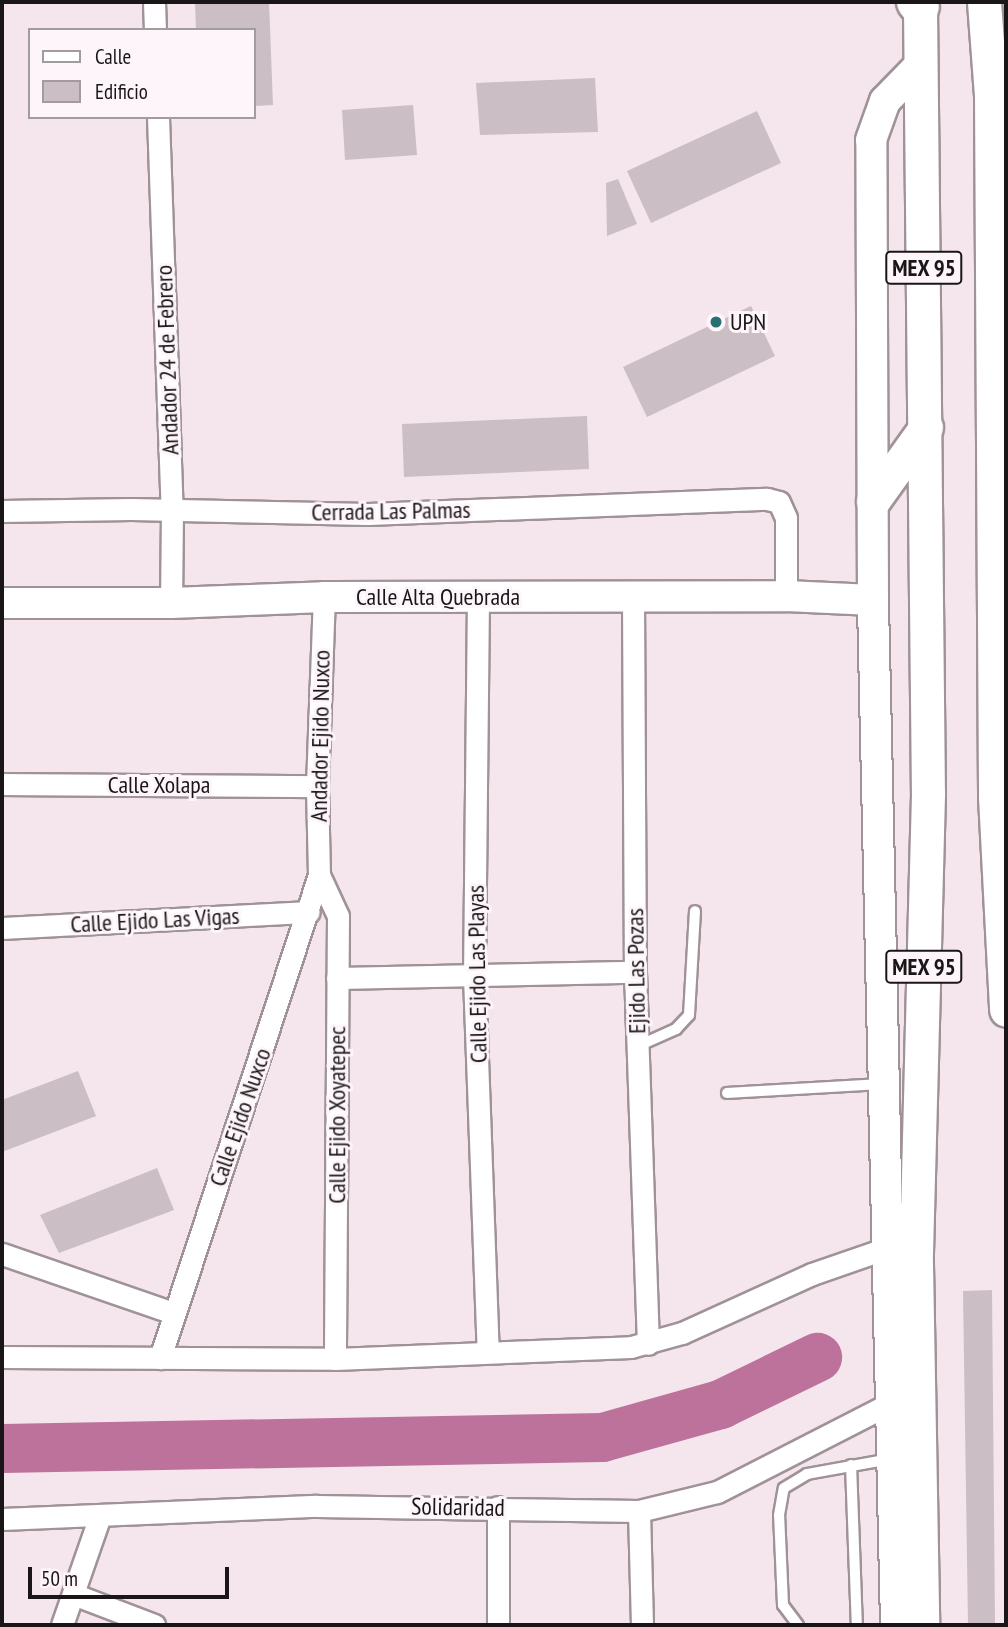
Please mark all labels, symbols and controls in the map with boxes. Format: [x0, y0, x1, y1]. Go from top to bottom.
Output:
legend [28, 28, 256, 119]
text: Calle [95, 43, 131, 70]
text: Edificio [95, 78, 148, 105]
road number: MEX 95 [884, 248, 964, 288]
street label: Andador 24 de Febrero [149, 265, 185, 455]
place label: UPN [730, 308, 766, 336]
marker: UPN [708, 314, 724, 330]
street label: Cerrada Las Palmas [311, 495, 471, 527]
street label: Calle Alta Quebrada [356, 583, 520, 611]
street label: Andador Ejido Nuxco [304, 650, 336, 822]
street label: Calle Xolapa [107, 771, 211, 799]
street label: Calle Ejido Las Playas [461, 885, 493, 1063]
street label: Calle Ejido Las Vigas [69, 901, 241, 939]
street label: Ejido Las Pozas [621, 908, 651, 1034]
road number: MEX 95 [884, 948, 964, 986]
street label: Calle Ejido Xoyatepec [323, 1026, 351, 1204]
street label: Calle Ejido Nuxco [203, 1044, 277, 1190]
street label: Solidaridad [411, 1492, 505, 1522]
scale bar [32, 1554, 233, 1598]
text: 50 m [41, 1565, 78, 1592]

